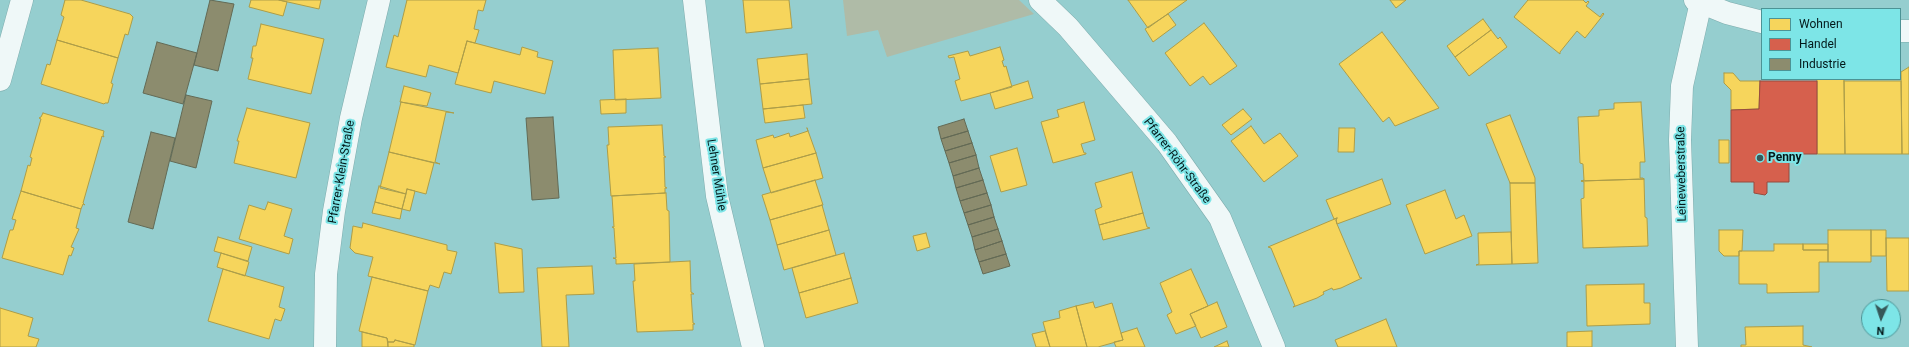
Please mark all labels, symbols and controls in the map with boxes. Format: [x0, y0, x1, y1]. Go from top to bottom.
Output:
legend [1761, 8, 1901, 80]
text: Wohnen [1799, 17, 1843, 31]
text: Handel [1799, 37, 1837, 51]
text: Industrie [1799, 57, 1846, 71]
street label: Pfarrer-Röhr-Straße [1140, 115, 1214, 207]
street label: Pfarrer-Klein-Straße [326, 119, 358, 225]
street label: Leineweberstraße [1674, 126, 1690, 222]
street label: Lehner Mühle [703, 138, 729, 212]
place label: Penny [1768, 151, 1802, 165]
marker: Penny [1755, 153, 1765, 163]
north arrow [1861, 299, 1901, 339]
text: N [1876, 324, 1885, 337]

